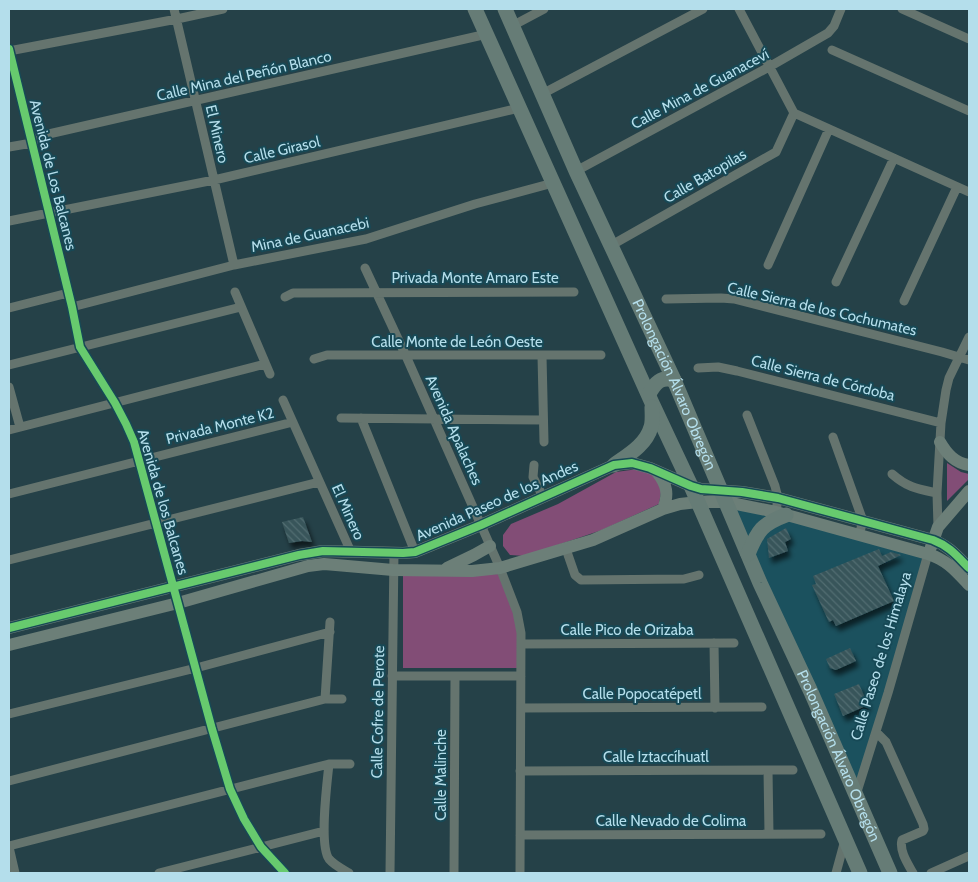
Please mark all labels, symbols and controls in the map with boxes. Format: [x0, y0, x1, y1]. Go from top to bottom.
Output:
street label: Calle Mina de Guanaceví [628, 45, 772, 133]
street label: Calle Mina del Peñón Blanco [155, 47, 333, 105]
street label: Avenida de Los Balcanes [26, 98, 80, 252]
street label: El Minero [202, 103, 232, 165]
street label: Calle Girasol [242, 132, 322, 167]
street label: Calle Batopilas [661, 145, 749, 207]
street label: Mina de Guanacebi [249, 214, 371, 256]
street label: Privada Monte Amaro Este [391, 269, 559, 287]
street label: Calle Sierra de los Cochumates [726, 278, 918, 340]
street label: Prolongación Álvaro Obregón [628, 296, 720, 473]
street label: Calle Monte de León Oeste [371, 333, 543, 351]
street label: Calle Sierra de Córdoba [749, 351, 897, 405]
street label: Avenida Apalaches [422, 372, 486, 488]
street label: Privada Monte K2 [164, 404, 276, 448]
street label: Avenida de los Balcanes [134, 427, 192, 577]
street label: Avenida Paseo de los Andes [413, 457, 581, 545]
street label: El Minero [328, 481, 368, 543]
street label: Calle Paseo de los Himalaya [847, 569, 915, 742]
street label: Calle Pico de Orizaba [560, 621, 694, 639]
street label: Calle Cofre de Perote [368, 645, 388, 779]
street label: Prolongación Álvaro Obregón [793, 667, 884, 844]
street label: Calle Popocatépetl [583, 685, 702, 703]
street label: Calle Malinche [432, 729, 450, 821]
street label: Calle Iztaccíhuatl [603, 748, 709, 766]
street label: Calle Nevado de Colima [596, 812, 747, 830]

